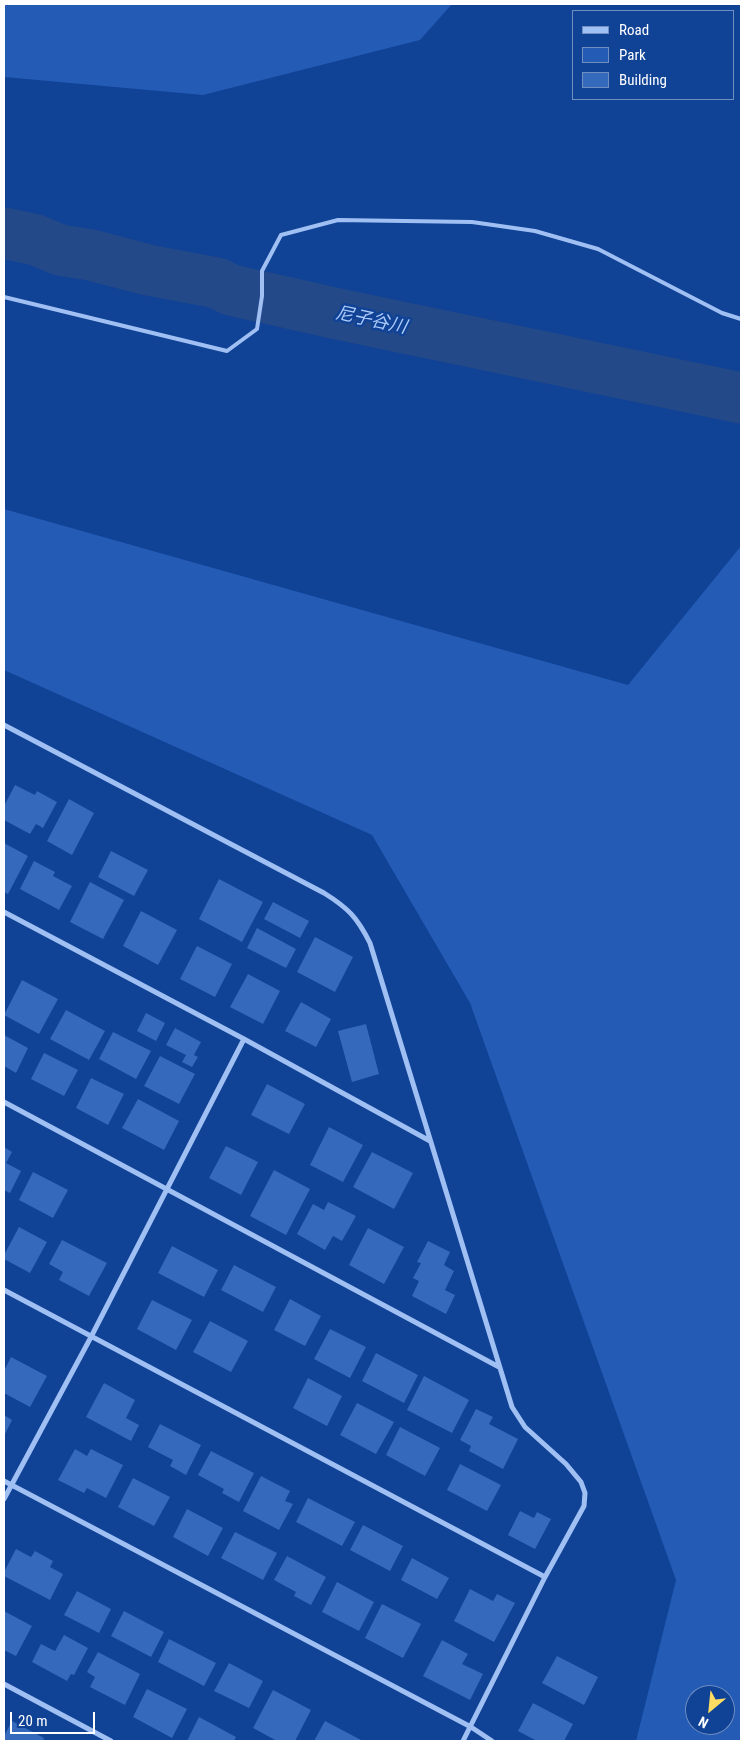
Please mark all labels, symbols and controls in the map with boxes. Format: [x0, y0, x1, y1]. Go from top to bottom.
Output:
legend [572, 10, 735, 100]
text: Road [619, 21, 649, 39]
text: Park [619, 46, 646, 64]
text: Building [619, 71, 667, 89]
water label: 尼子谷川 [334, 303, 408, 339]
north arrow [685, 1685, 735, 1735]
scale bar [12, 1702, 98, 1734]
text: 20 m [18, 1712, 48, 1730]
text: N [696, 1713, 711, 1731]

